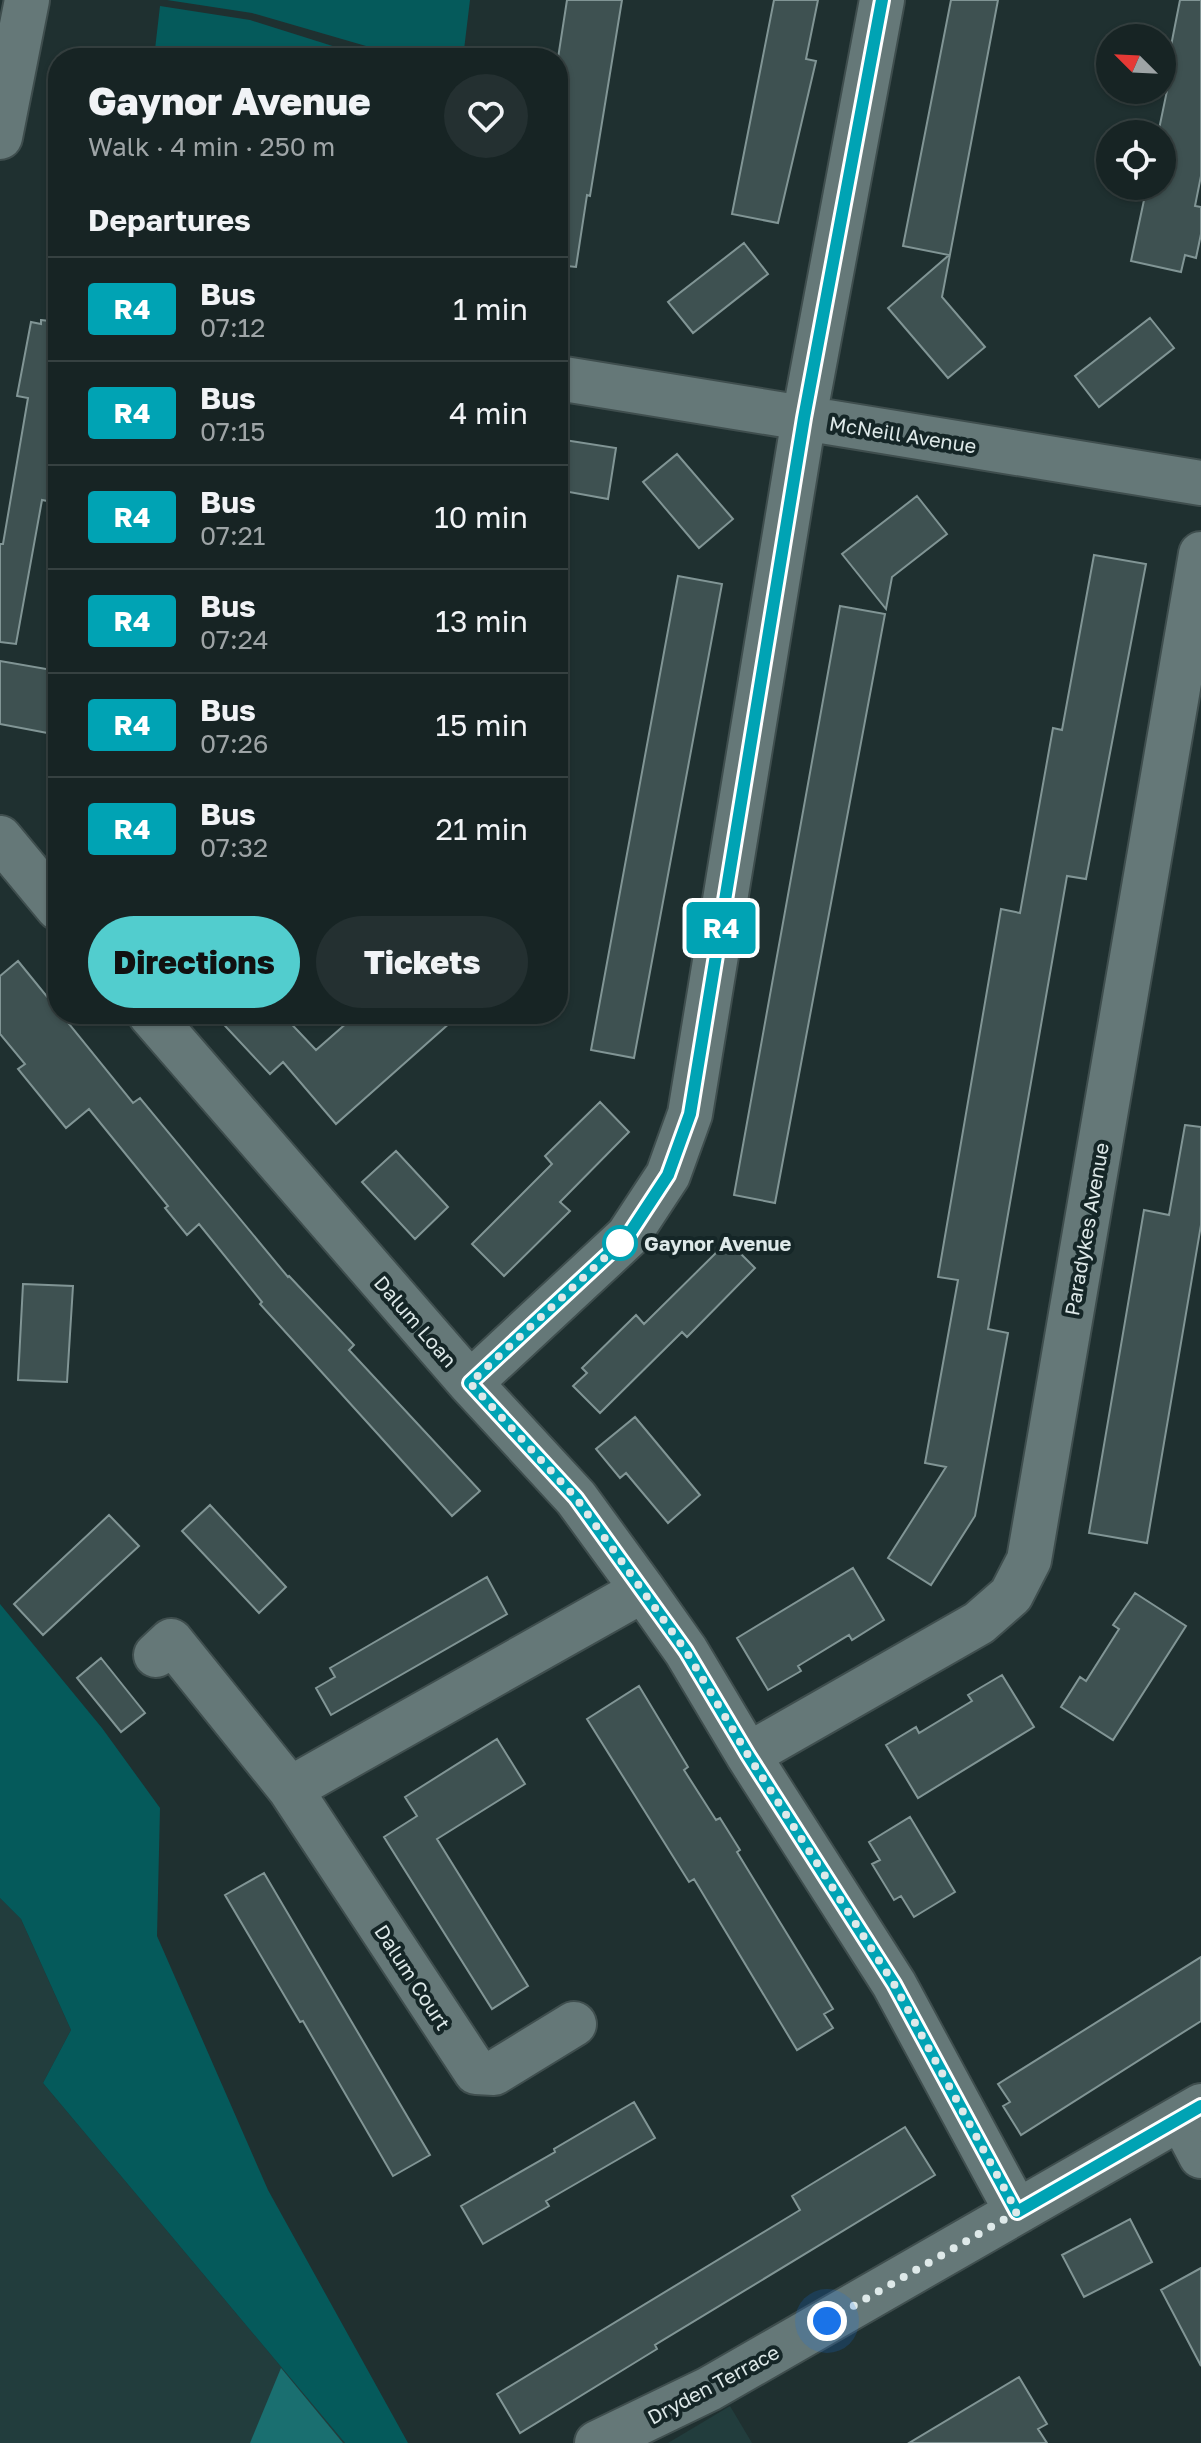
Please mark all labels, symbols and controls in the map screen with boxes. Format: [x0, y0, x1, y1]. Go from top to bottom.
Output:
north arrow [1096, 24, 1176, 104]
map controls [1096, 24, 1176, 200]
button: heart [444, 74, 528, 158]
text: Gaynor Avenue [88, 78, 371, 123]
button: locate [1096, 120, 1176, 200]
text: Walk · 4 min · 250 m [88, 131, 335, 162]
text: Departures [88, 202, 251, 238]
text: Bus [200, 276, 256, 312]
text: 1 min [453, 291, 528, 327]
text: R4 [114, 292, 150, 325]
text: 07:12 [200, 312, 265, 343]
text: Bus [200, 380, 256, 416]
text: 4 min [449, 395, 528, 431]
text: R4 [114, 396, 150, 429]
street label: McNeill Avenue [828, 411, 978, 457]
text: 07:15 [200, 416, 265, 447]
text: Bus [200, 484, 256, 520]
text: 10 min [434, 499, 528, 535]
text: R4 [114, 500, 150, 533]
text: 07:21 [200, 520, 265, 551]
text: Bus [200, 588, 256, 624]
text: 13 min [435, 603, 528, 639]
text: R4 [114, 604, 150, 637]
text: 07:24 [200, 624, 269, 655]
text: Bus [200, 692, 256, 728]
text: 15 min [436, 707, 528, 743]
text: R4 [114, 708, 150, 741]
text: 07:26 [200, 728, 269, 759]
text: Bus [200, 796, 256, 832]
text: 21 min [436, 811, 528, 847]
text: R4 [114, 812, 150, 845]
text: 07:32 [200, 832, 268, 863]
line badge: R4 [685, 902, 757, 954]
text: R4 [703, 911, 739, 944]
button: Directions [88, 916, 300, 1008]
button: Tickets [316, 916, 528, 1008]
street label: Paradykes Avenue [1059, 1141, 1113, 1317]
marker: Gaynor Avenue [603, 1226, 637, 1260]
place label: Gaynor Avenue [644, 1231, 791, 1255]
street label: Dalum Loan [370, 1270, 462, 1372]
street label: Dalum Court [370, 1920, 456, 2034]
your location [807, 2301, 847, 2341]
street label: Dryden Terrace [643, 2339, 783, 2429]

